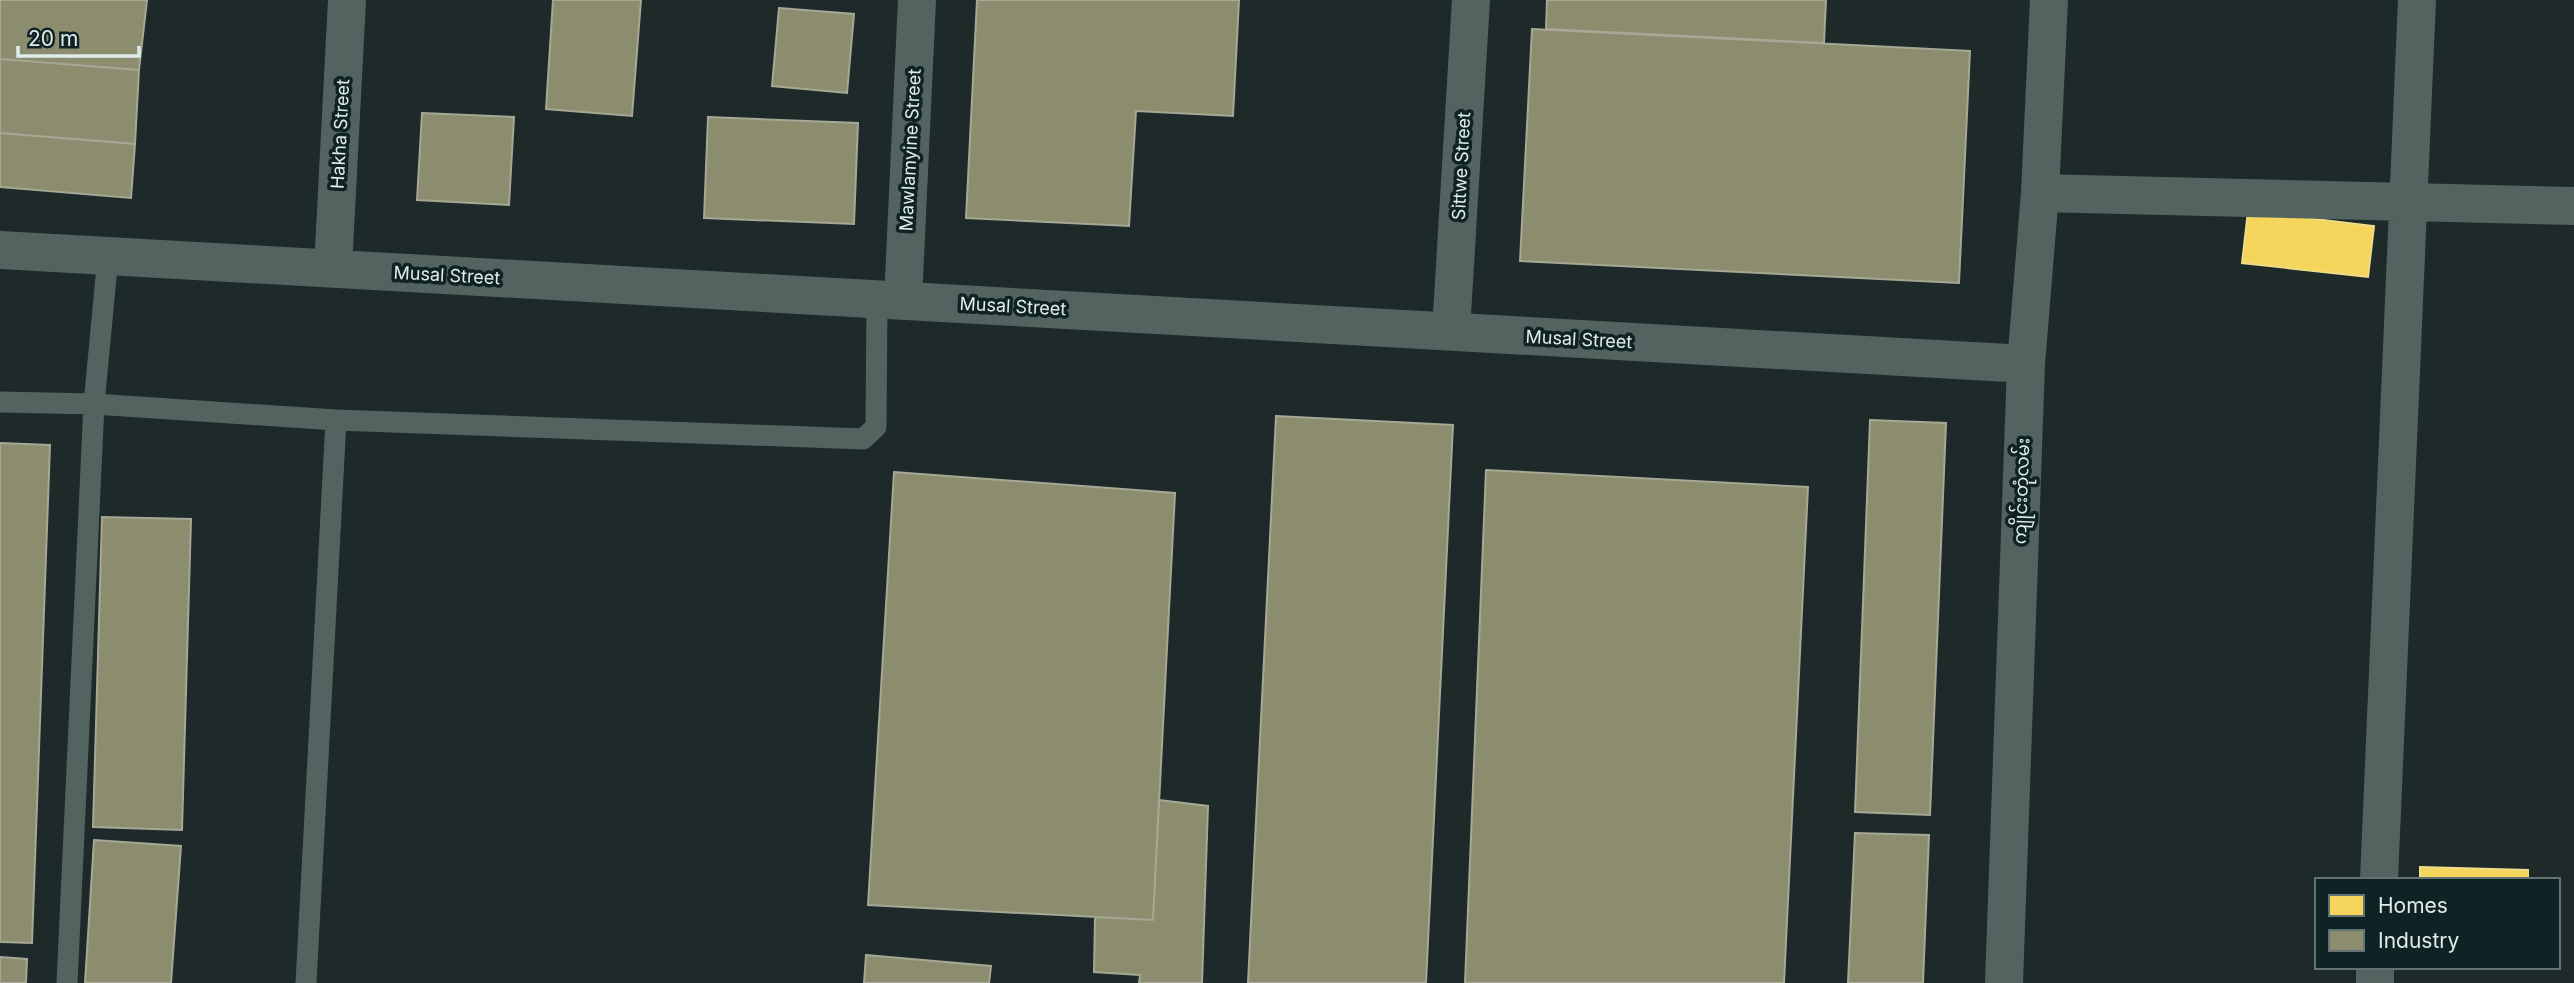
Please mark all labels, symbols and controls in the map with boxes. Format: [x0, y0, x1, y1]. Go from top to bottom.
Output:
scale bar [18, 14, 138, 58]
text: 20 m [28, 26, 78, 51]
street label: Mawlamyine Street [895, 68, 925, 232]
street label: Hakha Street [327, 78, 353, 189]
street label: Sittwe Street [1448, 111, 1474, 221]
street label: Musal Street [393, 262, 501, 288]
street label: Musal Street [959, 293, 1067, 319]
street label: Musal Street [1525, 326, 1633, 352]
street label: ကျိုင်းတုံလမ်း [2006, 437, 2038, 545]
legend [2315, 878, 2560, 969]
text: Homes [2378, 893, 2448, 918]
text: Industry [2378, 928, 2460, 953]

